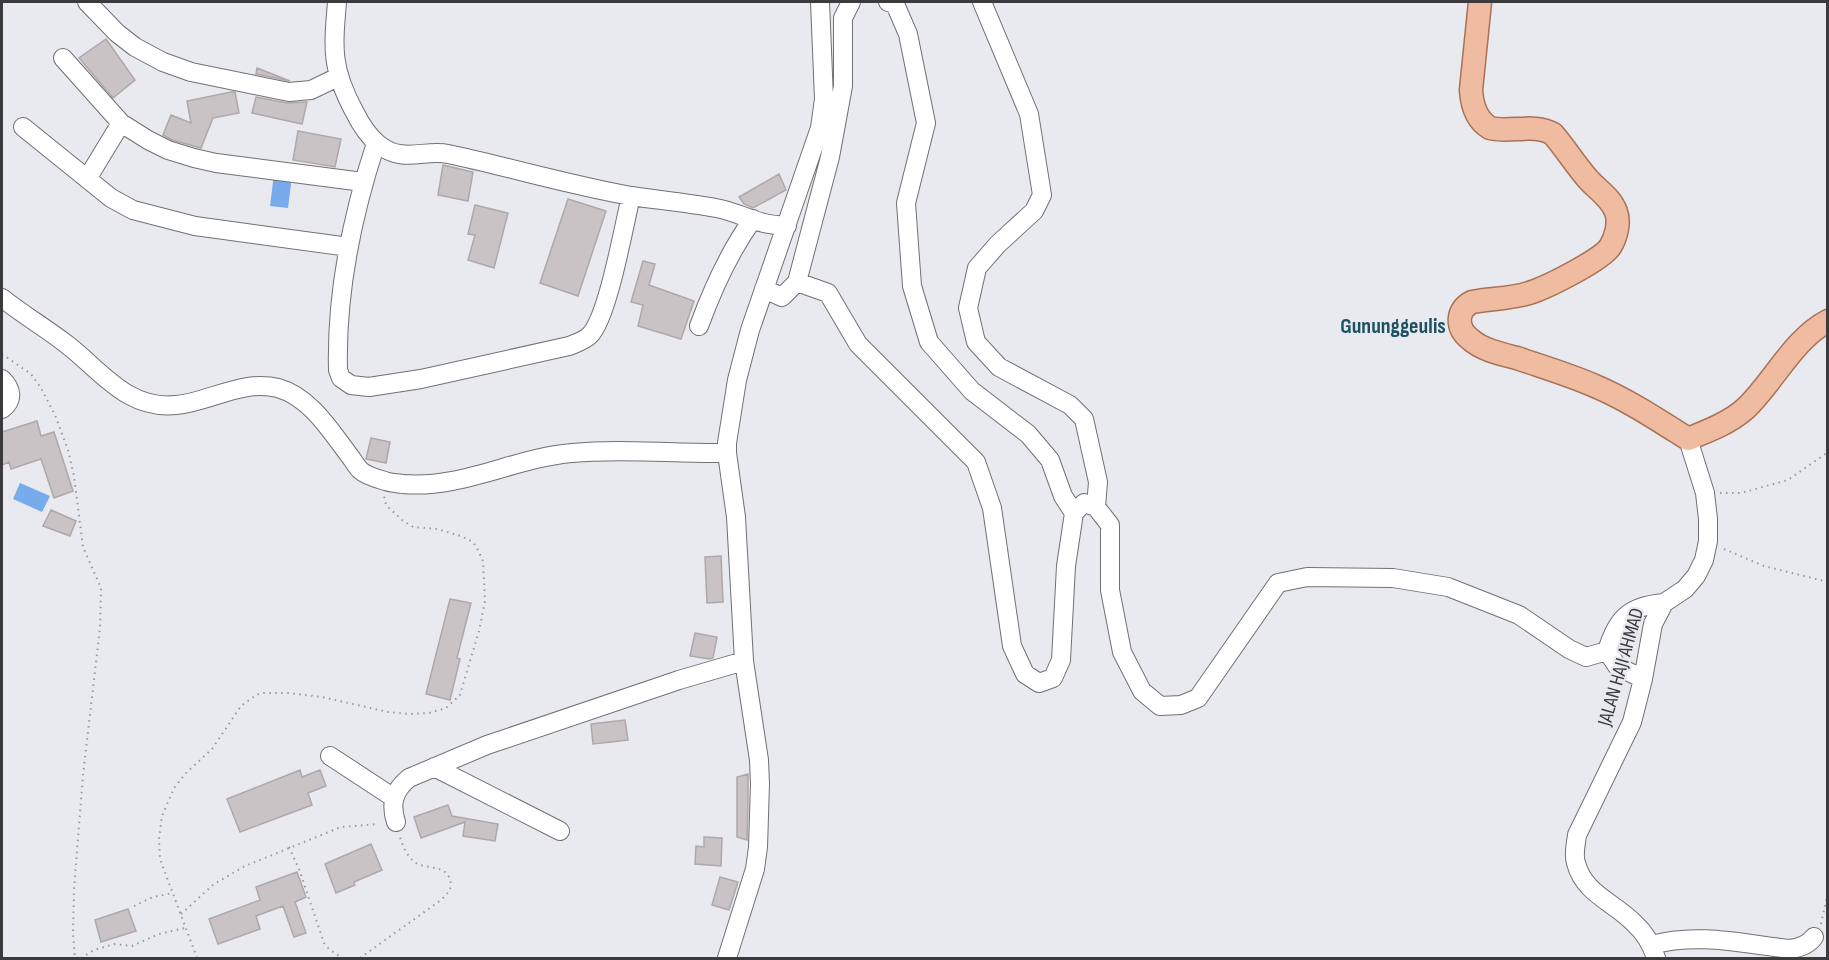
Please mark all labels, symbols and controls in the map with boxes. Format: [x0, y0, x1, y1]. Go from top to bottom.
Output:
district label: Gununggeulis [1340, 313, 1446, 340]
street label: JALAN HAJI AHMAD [1592, 605, 1649, 730]

